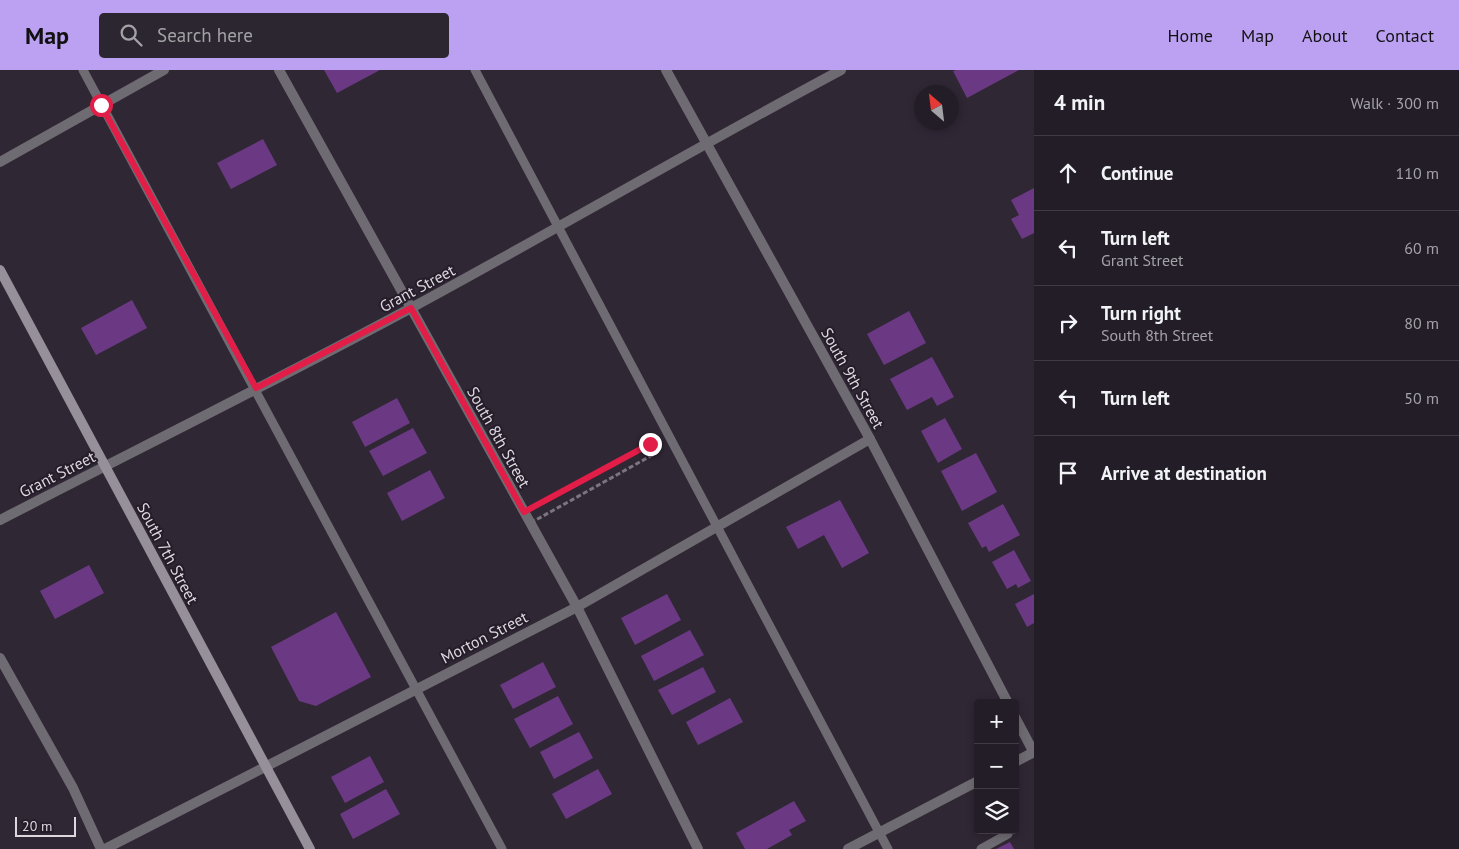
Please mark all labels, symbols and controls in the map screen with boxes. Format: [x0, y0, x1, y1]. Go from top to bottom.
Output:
search box [99, 13, 449, 58]
text: Map [25, 20, 69, 51]
icon: search [117, 21, 145, 49]
text: Search here [157, 23, 253, 47]
text: Home [1167, 24, 1213, 47]
text: Map [1241, 24, 1274, 47]
text: About [1302, 24, 1348, 47]
text: Contact [1376, 24, 1434, 47]
north arrow [914, 85, 959, 130]
text: 4 min [1054, 89, 1105, 116]
text: Walk · 300 m [1350, 93, 1439, 113]
route start [90, 94, 113, 117]
icon: ahead [1054, 159, 1082, 187]
text: Continue [1101, 161, 1173, 185]
text: 110 m [1396, 163, 1439, 183]
text: Turn left [1101, 226, 1170, 250]
icon: left [1054, 234, 1082, 262]
text: 60 m [1404, 238, 1439, 258]
text: Grant Street [1101, 250, 1183, 270]
street label: Grant Street [376, 260, 459, 316]
text: Turn right [1101, 301, 1181, 325]
icon: right [1054, 309, 1082, 337]
text: 80 m [1404, 313, 1439, 333]
street label: South 9th Street [817, 324, 889, 432]
text: South 8th Street [1101, 325, 1213, 345]
street label: South 8th Street [463, 383, 535, 491]
icon: left [1054, 384, 1082, 412]
text: Turn left [1101, 386, 1170, 410]
text: 50 m [1404, 388, 1439, 408]
route end [639, 433, 662, 456]
street label: Grant Street [16, 446, 99, 502]
icon: arrive [1054, 459, 1082, 487]
text: Arrive at destination [1101, 461, 1267, 485]
street label: South 7th Street [133, 499, 203, 608]
street label: Morton Street [437, 606, 531, 667]
map controls [974, 699, 1019, 834]
button: + [974, 699, 1019, 744]
button: − [974, 744, 1019, 789]
button: layers [974, 789, 1019, 834]
scale bar [15, 814, 76, 837]
text: 20 m [22, 817, 52, 835]

